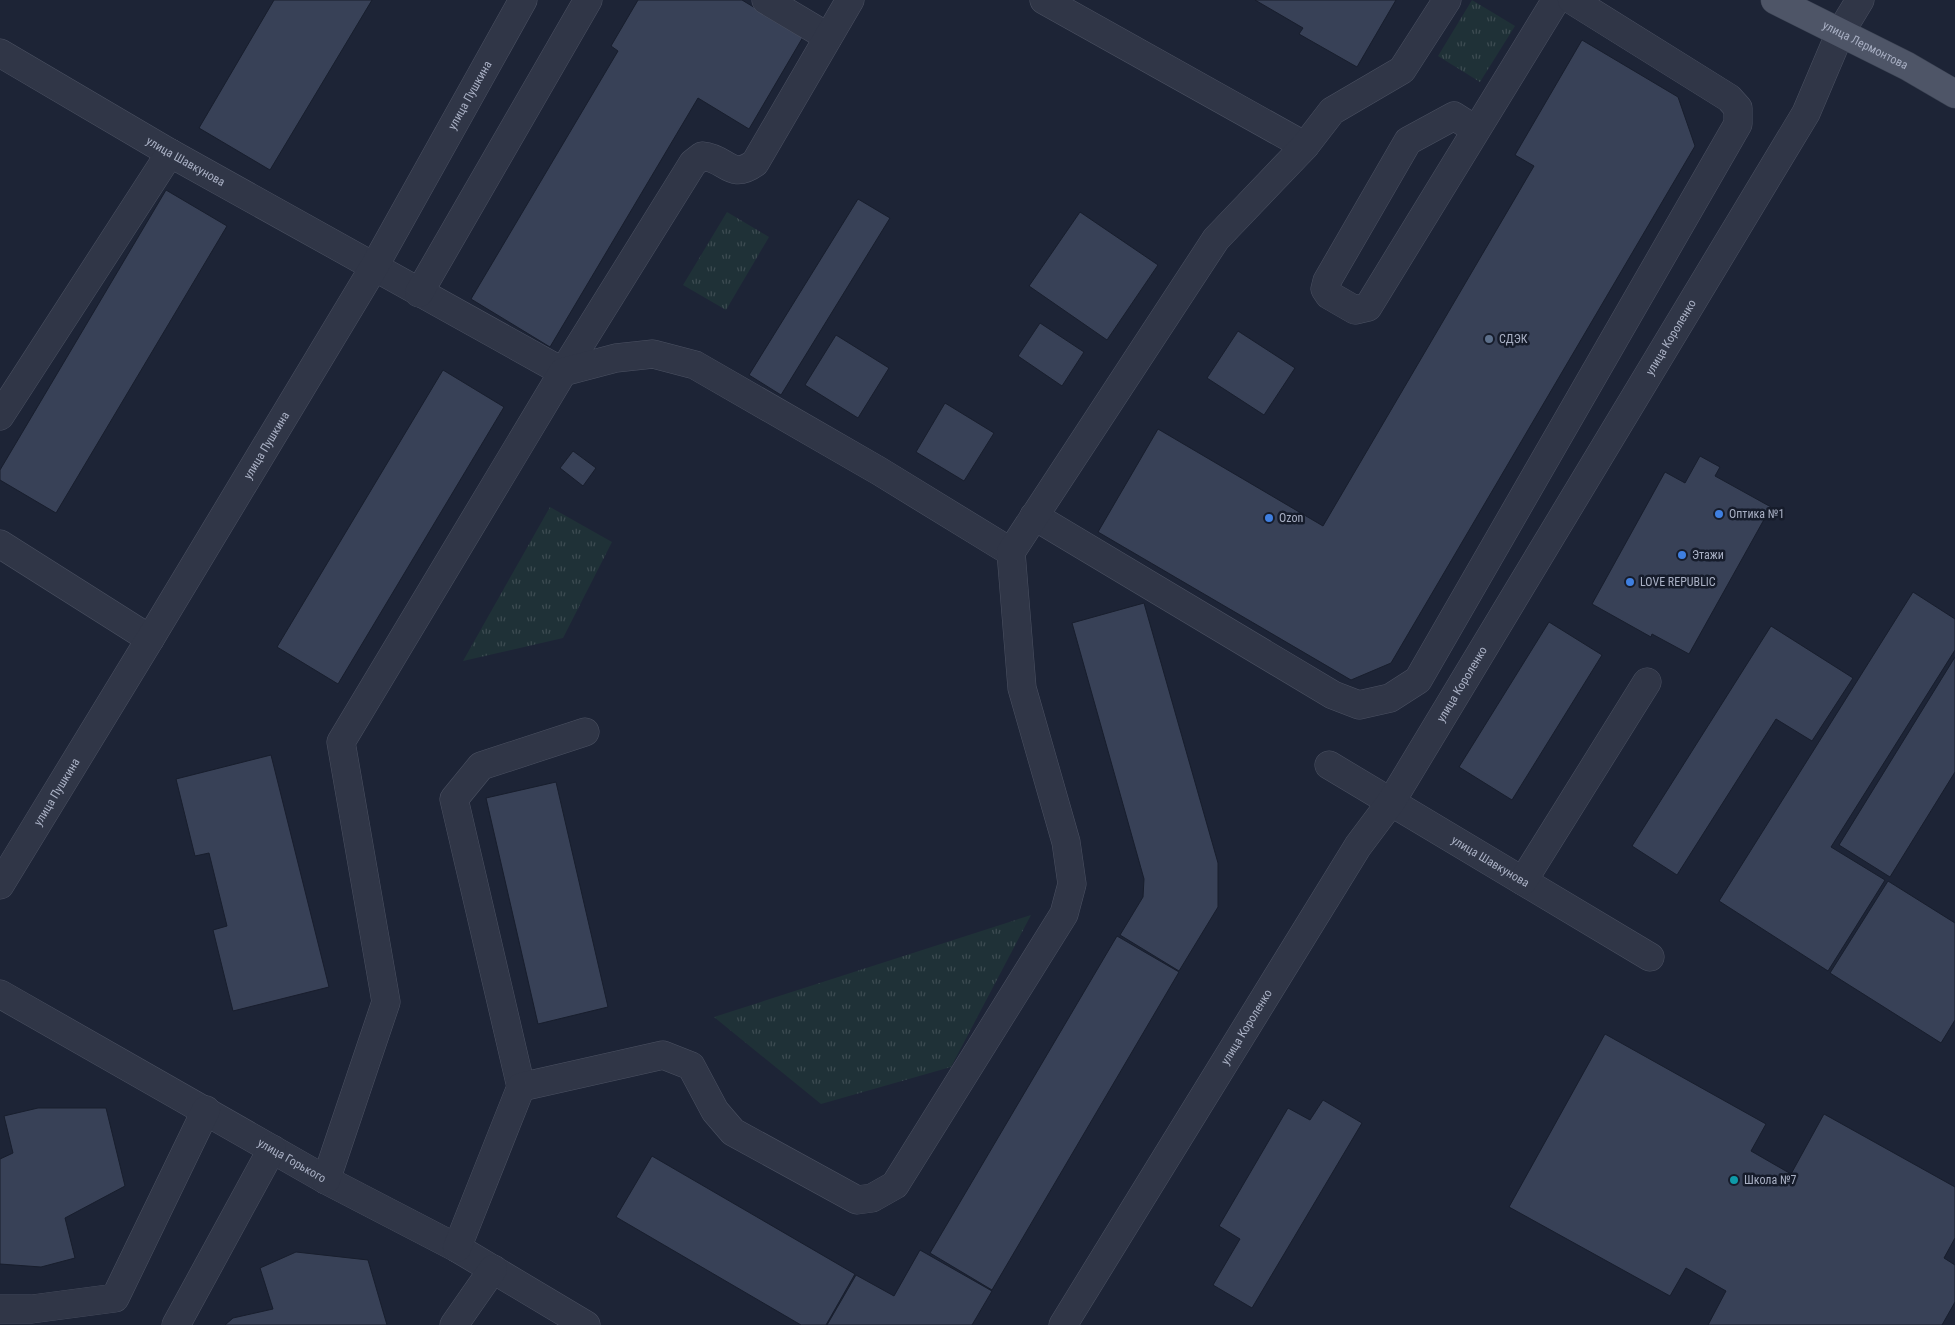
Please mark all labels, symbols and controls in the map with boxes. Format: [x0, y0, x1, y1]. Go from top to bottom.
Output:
street label: улица Лермонтова [1820, 18, 1910, 72]
street label: улица Пушкина [445, 58, 495, 132]
street label: улица Шавкунова [144, 134, 228, 189]
street label: улица Короленко [1643, 297, 1699, 378]
place label: СДЭК [1499, 332, 1528, 346]
marker: СДЭК [1483, 333, 1495, 345]
street label: улица Пушкина [241, 409, 292, 482]
place label: Оптика №1 [1729, 507, 1784, 521]
marker: Оптика №1 [1713, 508, 1725, 520]
place label: Ozon [1279, 511, 1303, 525]
marker: Ozon [1263, 512, 1275, 524]
place label: Этажи [1692, 548, 1724, 562]
marker: Этажи [1676, 549, 1688, 561]
place label: LOVE REPUBLIC [1640, 575, 1716, 589]
marker: LOVE REPUBLIC [1624, 576, 1636, 588]
street label: улица Короленко [1434, 644, 1490, 725]
street label: улица Пушкина [31, 755, 83, 828]
street label: улица Шавкунова [1449, 833, 1532, 890]
street label: улица Короленко [1218, 987, 1275, 1067]
street label: улица Горького [255, 1136, 328, 1186]
place label: Школа №7 [1744, 1173, 1797, 1187]
marker: Школа №7 [1728, 1174, 1740, 1186]

